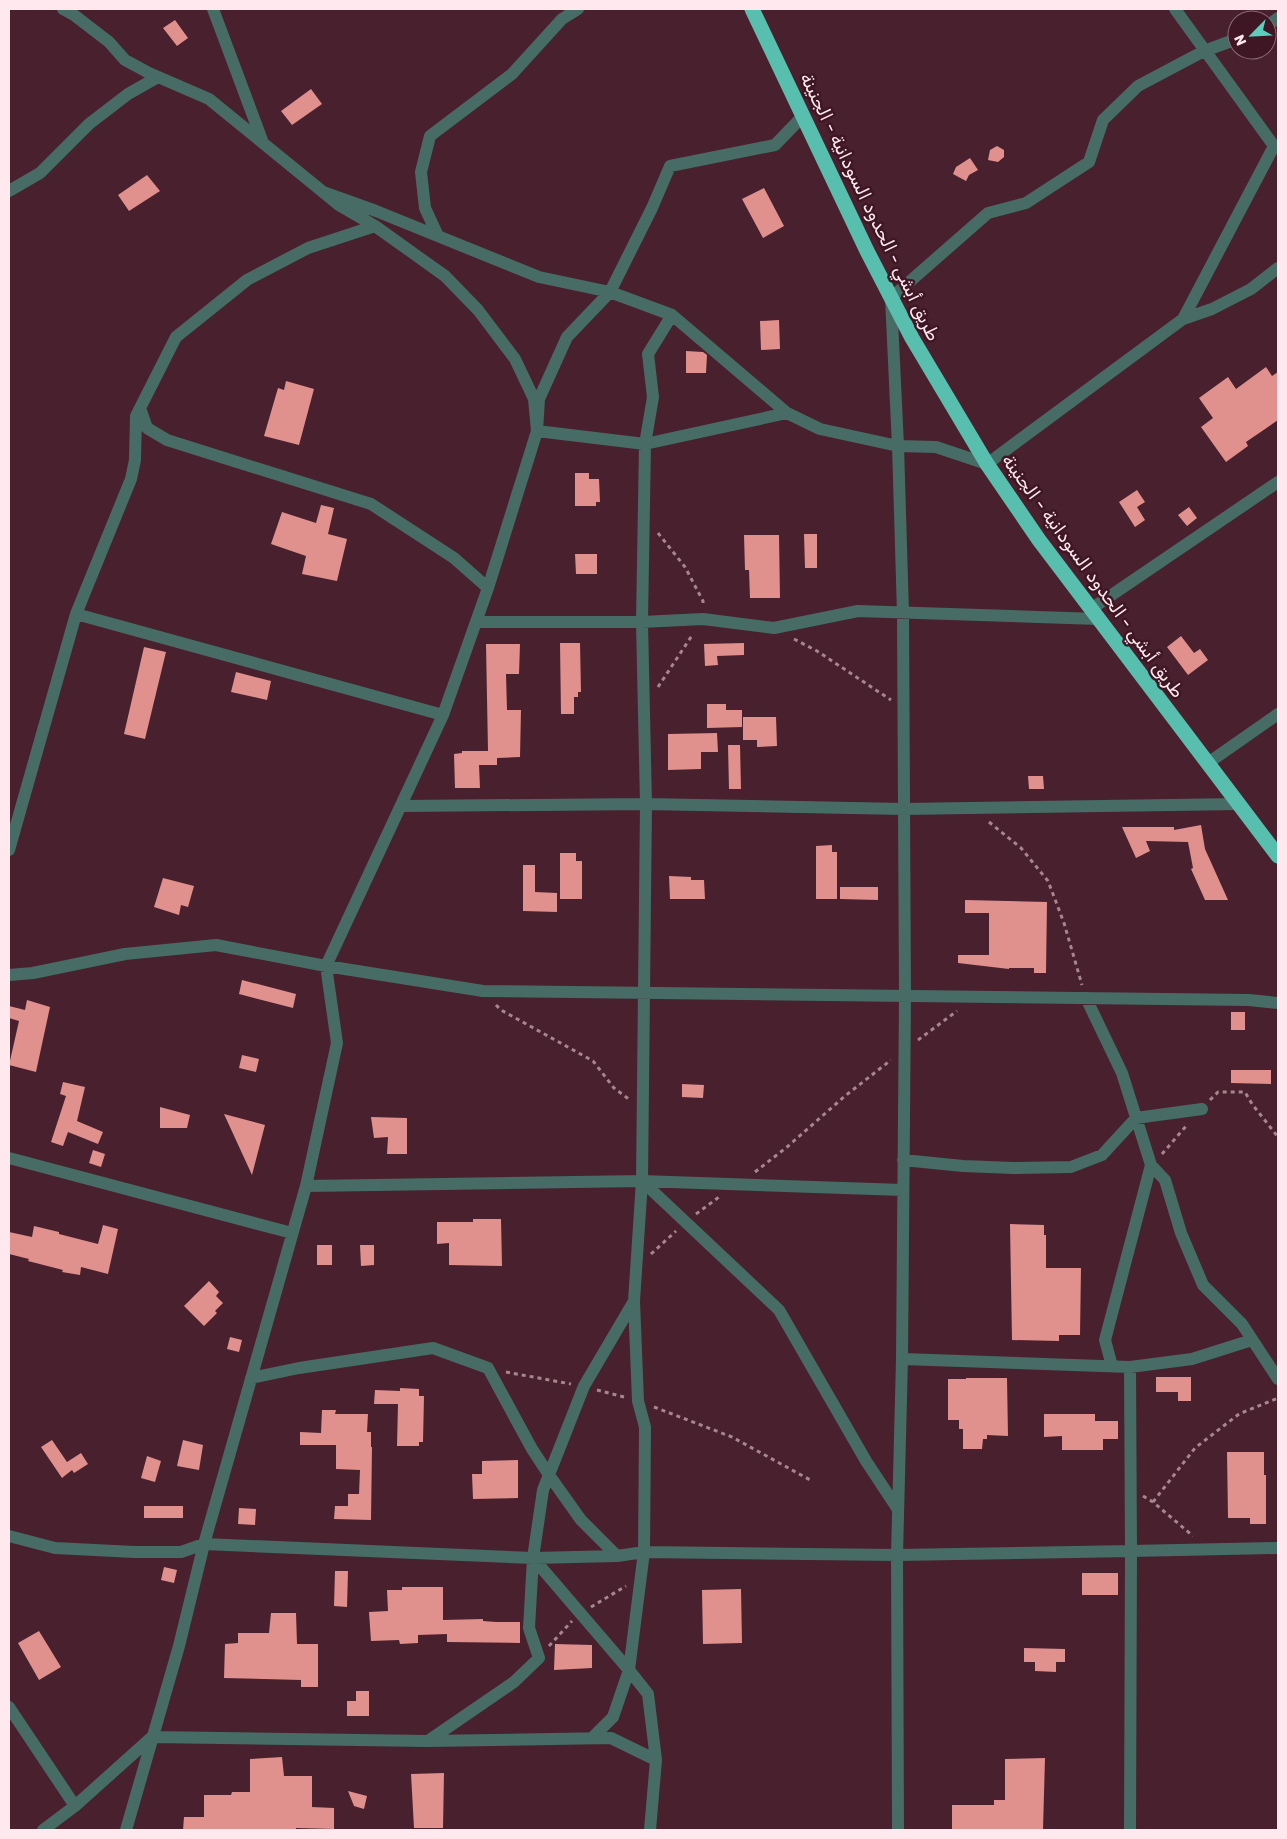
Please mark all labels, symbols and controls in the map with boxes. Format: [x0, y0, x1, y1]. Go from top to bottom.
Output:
north arrow [1227, 10, 1277, 60]
text: N [1231, 32, 1250, 48]
street label: طريق أبشي - الحدود السودانية - الجنينة [794, 69, 945, 346]
street label: طريق أبشي - الحدود السودانية - الجنينة [996, 450, 1189, 703]

